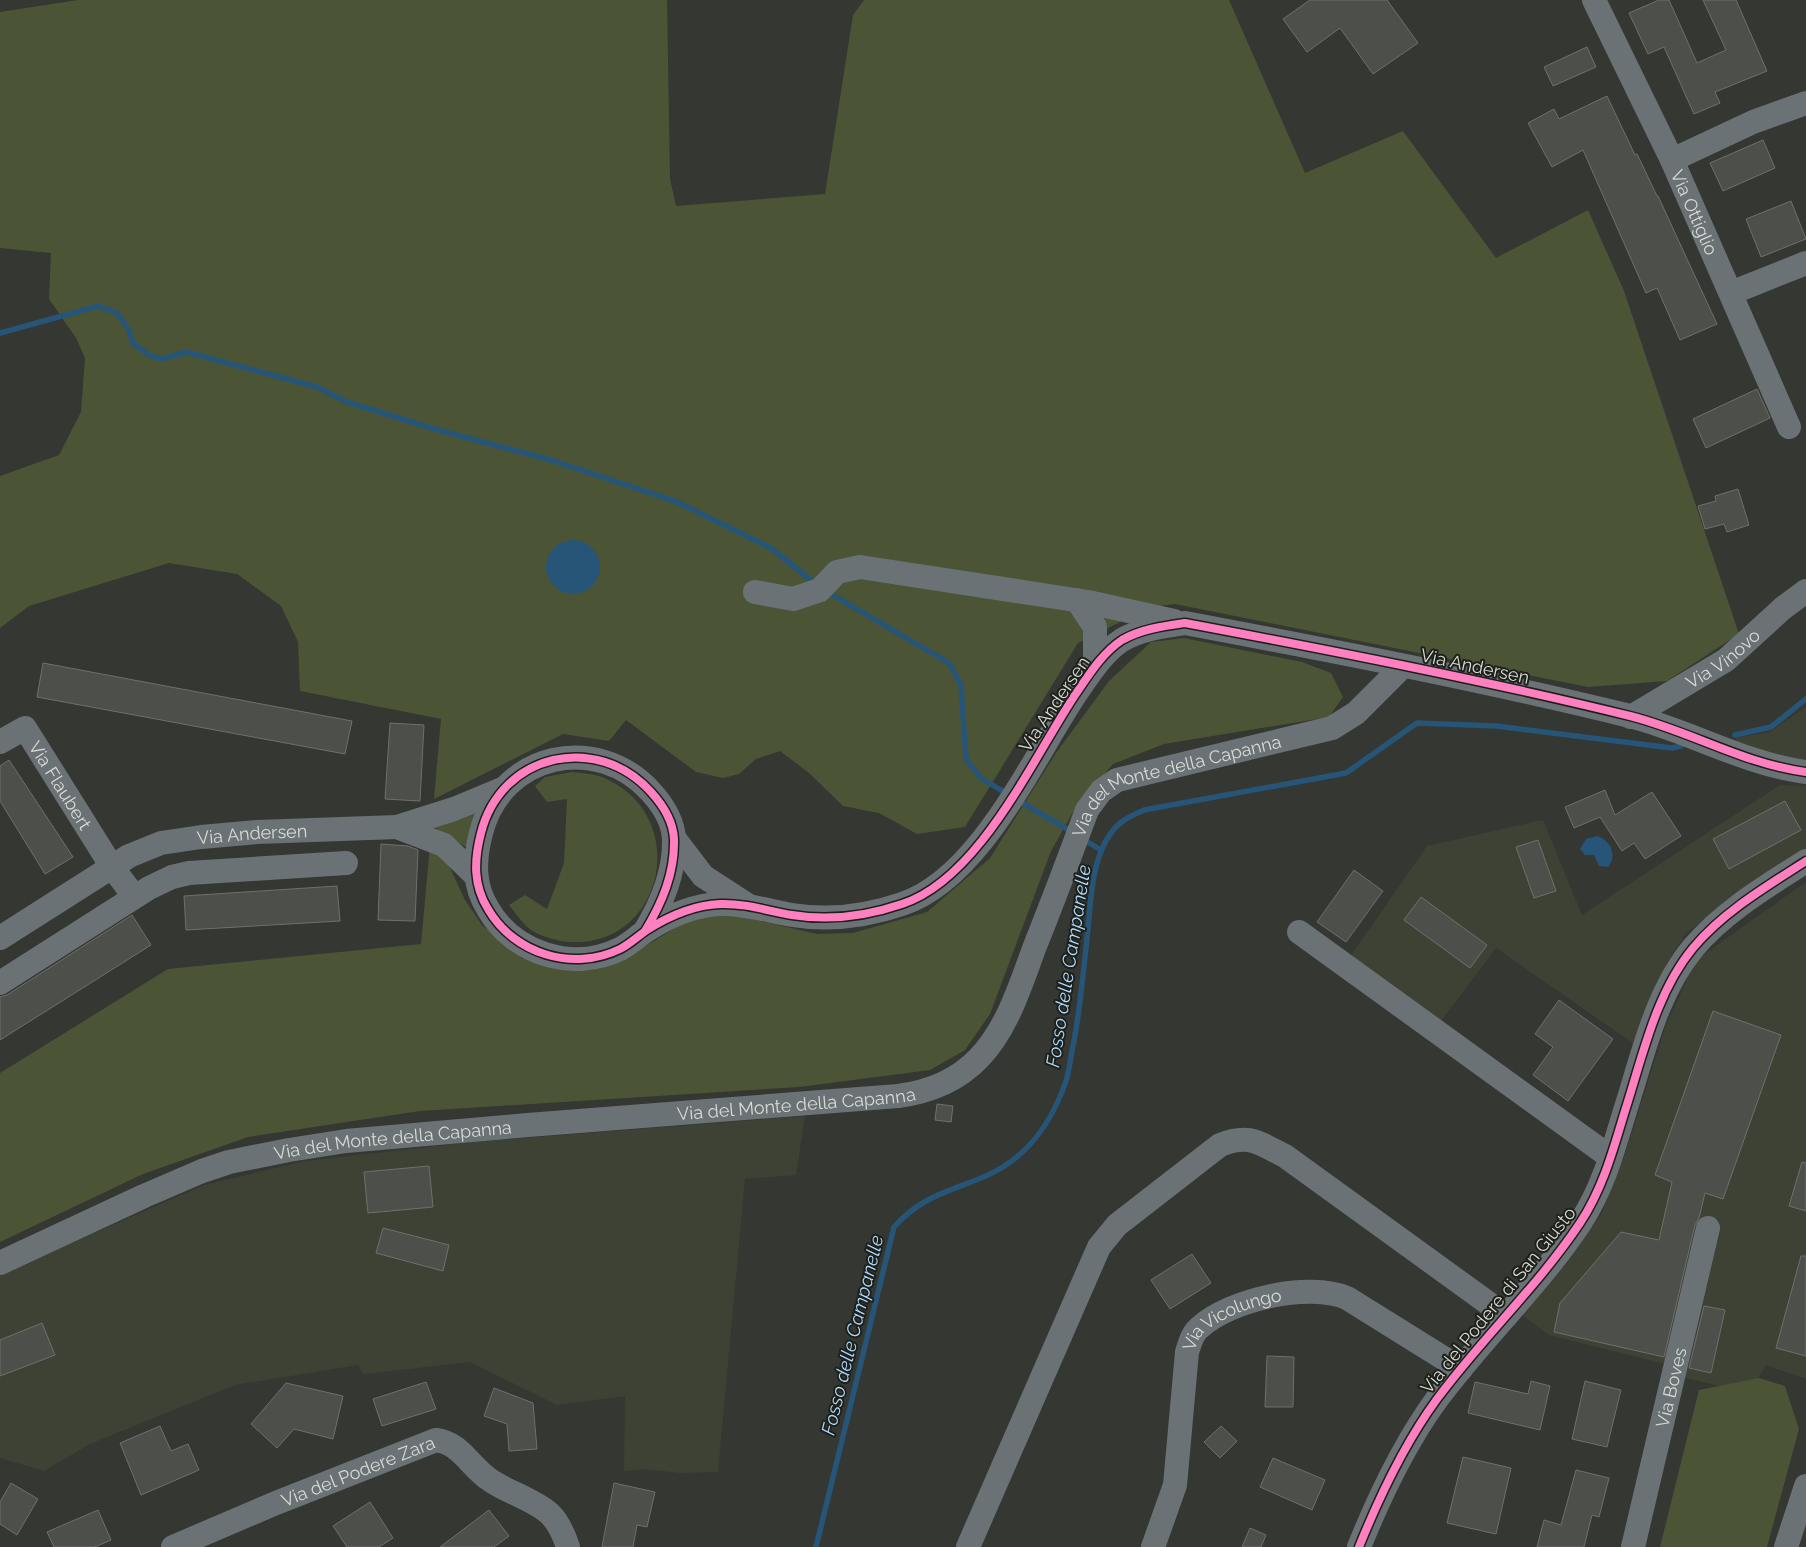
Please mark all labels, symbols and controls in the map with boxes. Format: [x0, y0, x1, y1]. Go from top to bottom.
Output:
street label: Via Ottiglio [1667, 166, 1723, 258]
street label: Via Vinovo [1682, 624, 1764, 692]
street label: Via Andersen [1419, 644, 1531, 688]
street label: Via Andersen [1014, 652, 1094, 756]
street label: Via del Monte della Capanna [1067, 730, 1283, 840]
street label: Via Flaubert [25, 737, 96, 833]
street label: Via Andersen [196, 820, 308, 848]
water label: Fosso delle Campanelle [1041, 863, 1095, 1069]
street label: Via del Monte della Capanna [676, 1083, 917, 1124]
street label: Via del Monte della Capanna [272, 1116, 512, 1163]
street label: Via del Podere di San Giusto [1416, 1202, 1580, 1398]
water label: Fosso delle Campanelle [817, 1233, 887, 1437]
street label: Via Vicolungo [1178, 1284, 1283, 1353]
street label: Via Boves [1651, 1345, 1690, 1429]
street label: Via del Podere Zara [278, 1431, 438, 1510]

